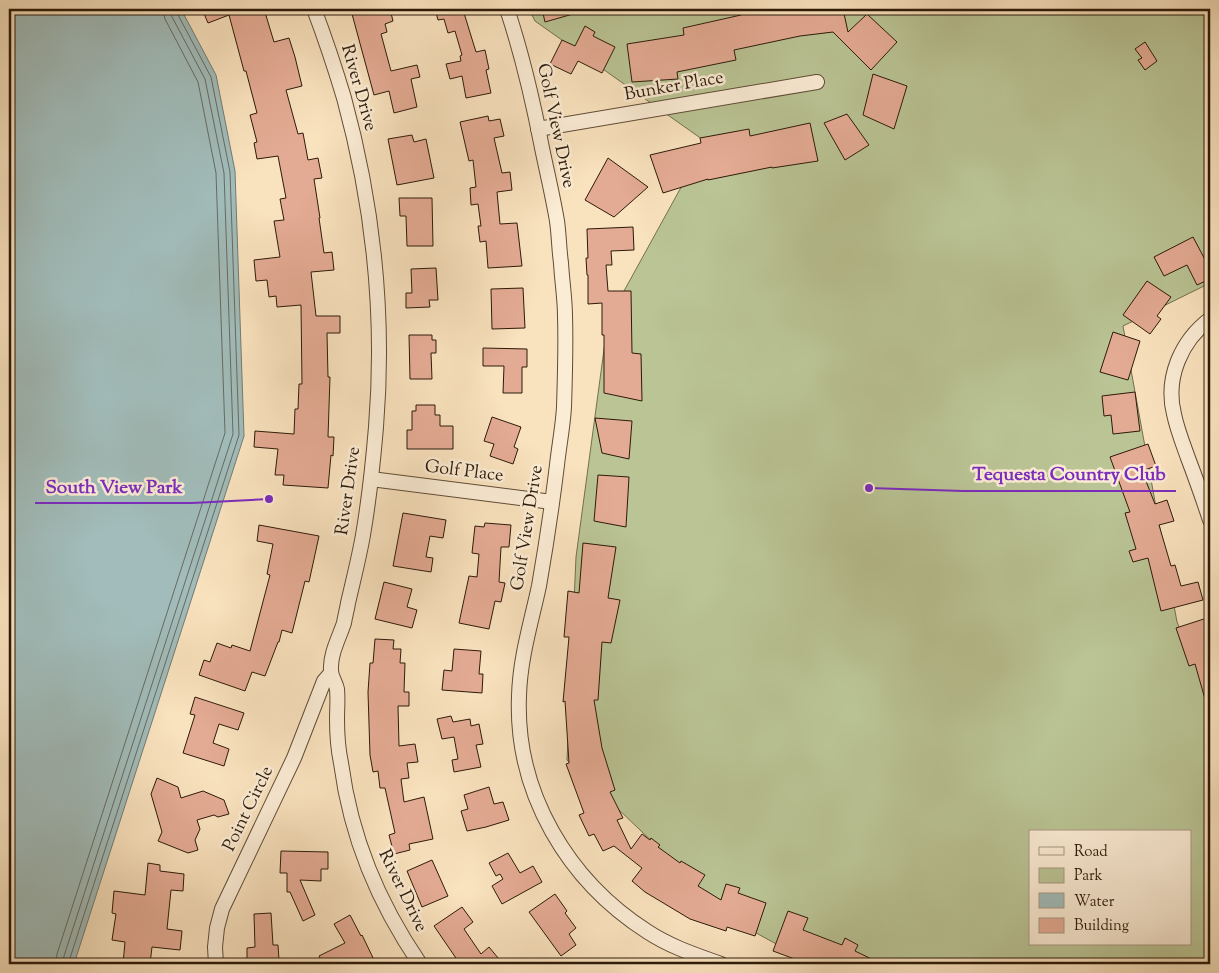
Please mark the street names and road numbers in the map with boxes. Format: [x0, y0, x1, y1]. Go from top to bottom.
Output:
street label: River Drive [333, 42, 383, 134]
street label: Golf View Drive [529, 61, 581, 191]
street label: Bunker Place [622, 65, 726, 109]
street label: River Drive [330, 445, 368, 537]
street label: Golf Place [423, 454, 505, 490]
street label: Golf View Drive [505, 463, 551, 593]
street label: Point Circle [217, 762, 281, 856]
street label: River Drive [371, 845, 433, 937]

